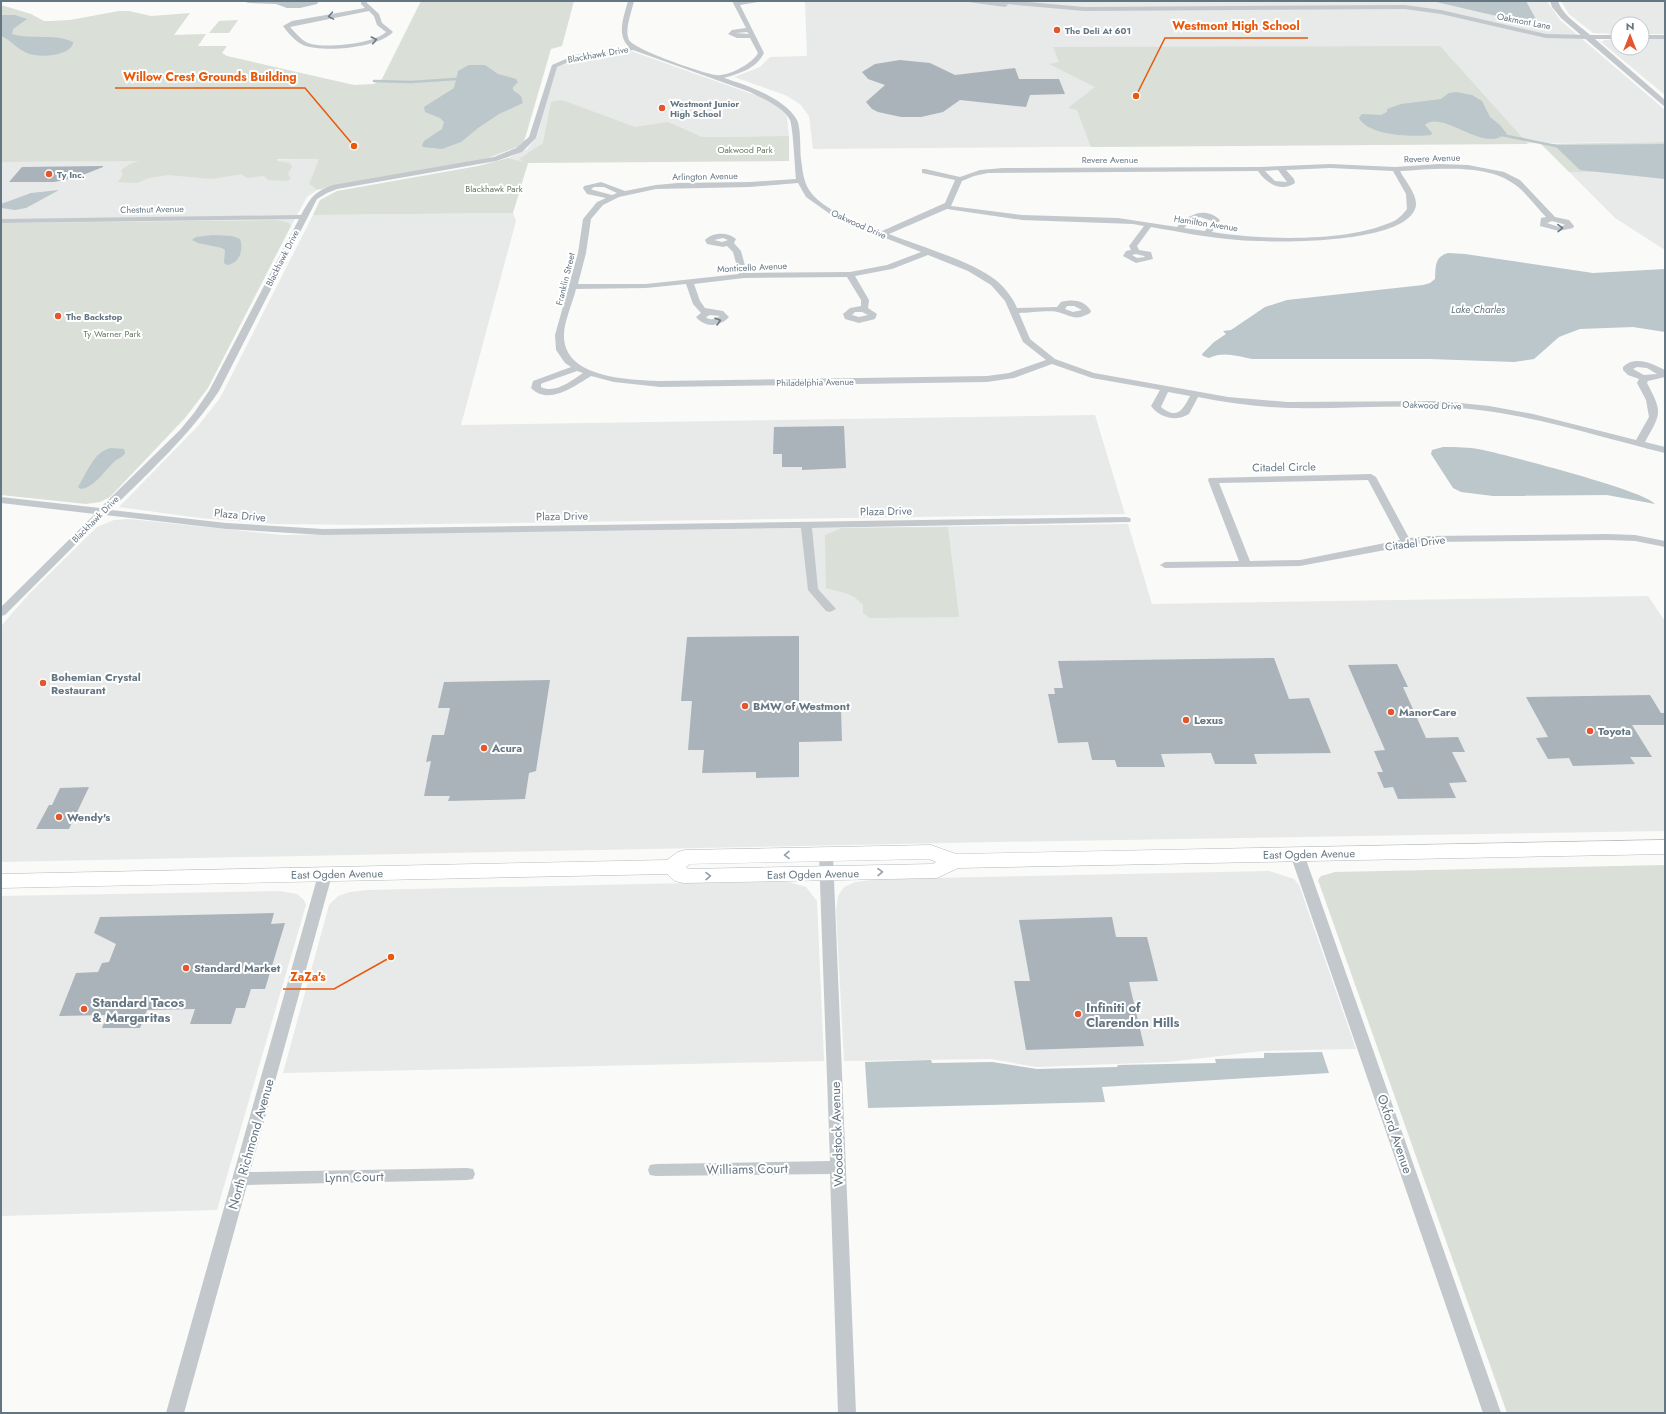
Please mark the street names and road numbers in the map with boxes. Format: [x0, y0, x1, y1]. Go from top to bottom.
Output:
street label: Oakmont Lane [1496, 9, 1552, 33]
street label: Blackhawk Drive [567, 42, 630, 66]
street label: Revere Avenue [1404, 151, 1461, 165]
street label: Revere Avenue [1082, 153, 1139, 166]
street label: Arlington Avenue [672, 169, 738, 183]
street label: Chestnut Avenue [120, 202, 184, 216]
street label: Oakwood Drive [829, 206, 889, 242]
street label: Hamilton Avenue [1173, 212, 1239, 235]
street label: Blackhawk Drive [262, 227, 302, 288]
street label: Franklin Street [552, 251, 578, 307]
street label: Monticello Avenue [717, 259, 788, 275]
street label: Philadelphia Avenue [776, 375, 854, 389]
street label: Oakwood Drive [1402, 397, 1462, 413]
street label: Citadel Circle [1252, 458, 1316, 476]
street label: Blackhawk Drive [69, 492, 122, 545]
street label: Plaza Drive [860, 503, 912, 519]
street label: Plaza Drive [213, 504, 267, 526]
street label: Plaza Drive [536, 508, 588, 524]
street label: Citadel Drive [1384, 531, 1446, 555]
street label: East Ogden Avenue [1263, 845, 1355, 863]
street label: East Ogden Avenue [291, 865, 383, 883]
street label: East Ogden Avenue [767, 865, 859, 883]
street label: North Richmond Avenue [223, 1076, 279, 1212]
street label: Woodstock Avenue [826, 1081, 848, 1187]
street label: Oxford Avenue [1373, 1092, 1418, 1177]
street label: Williams Court [706, 1159, 789, 1179]
street label: Lynn Court [324, 1167, 384, 1187]

